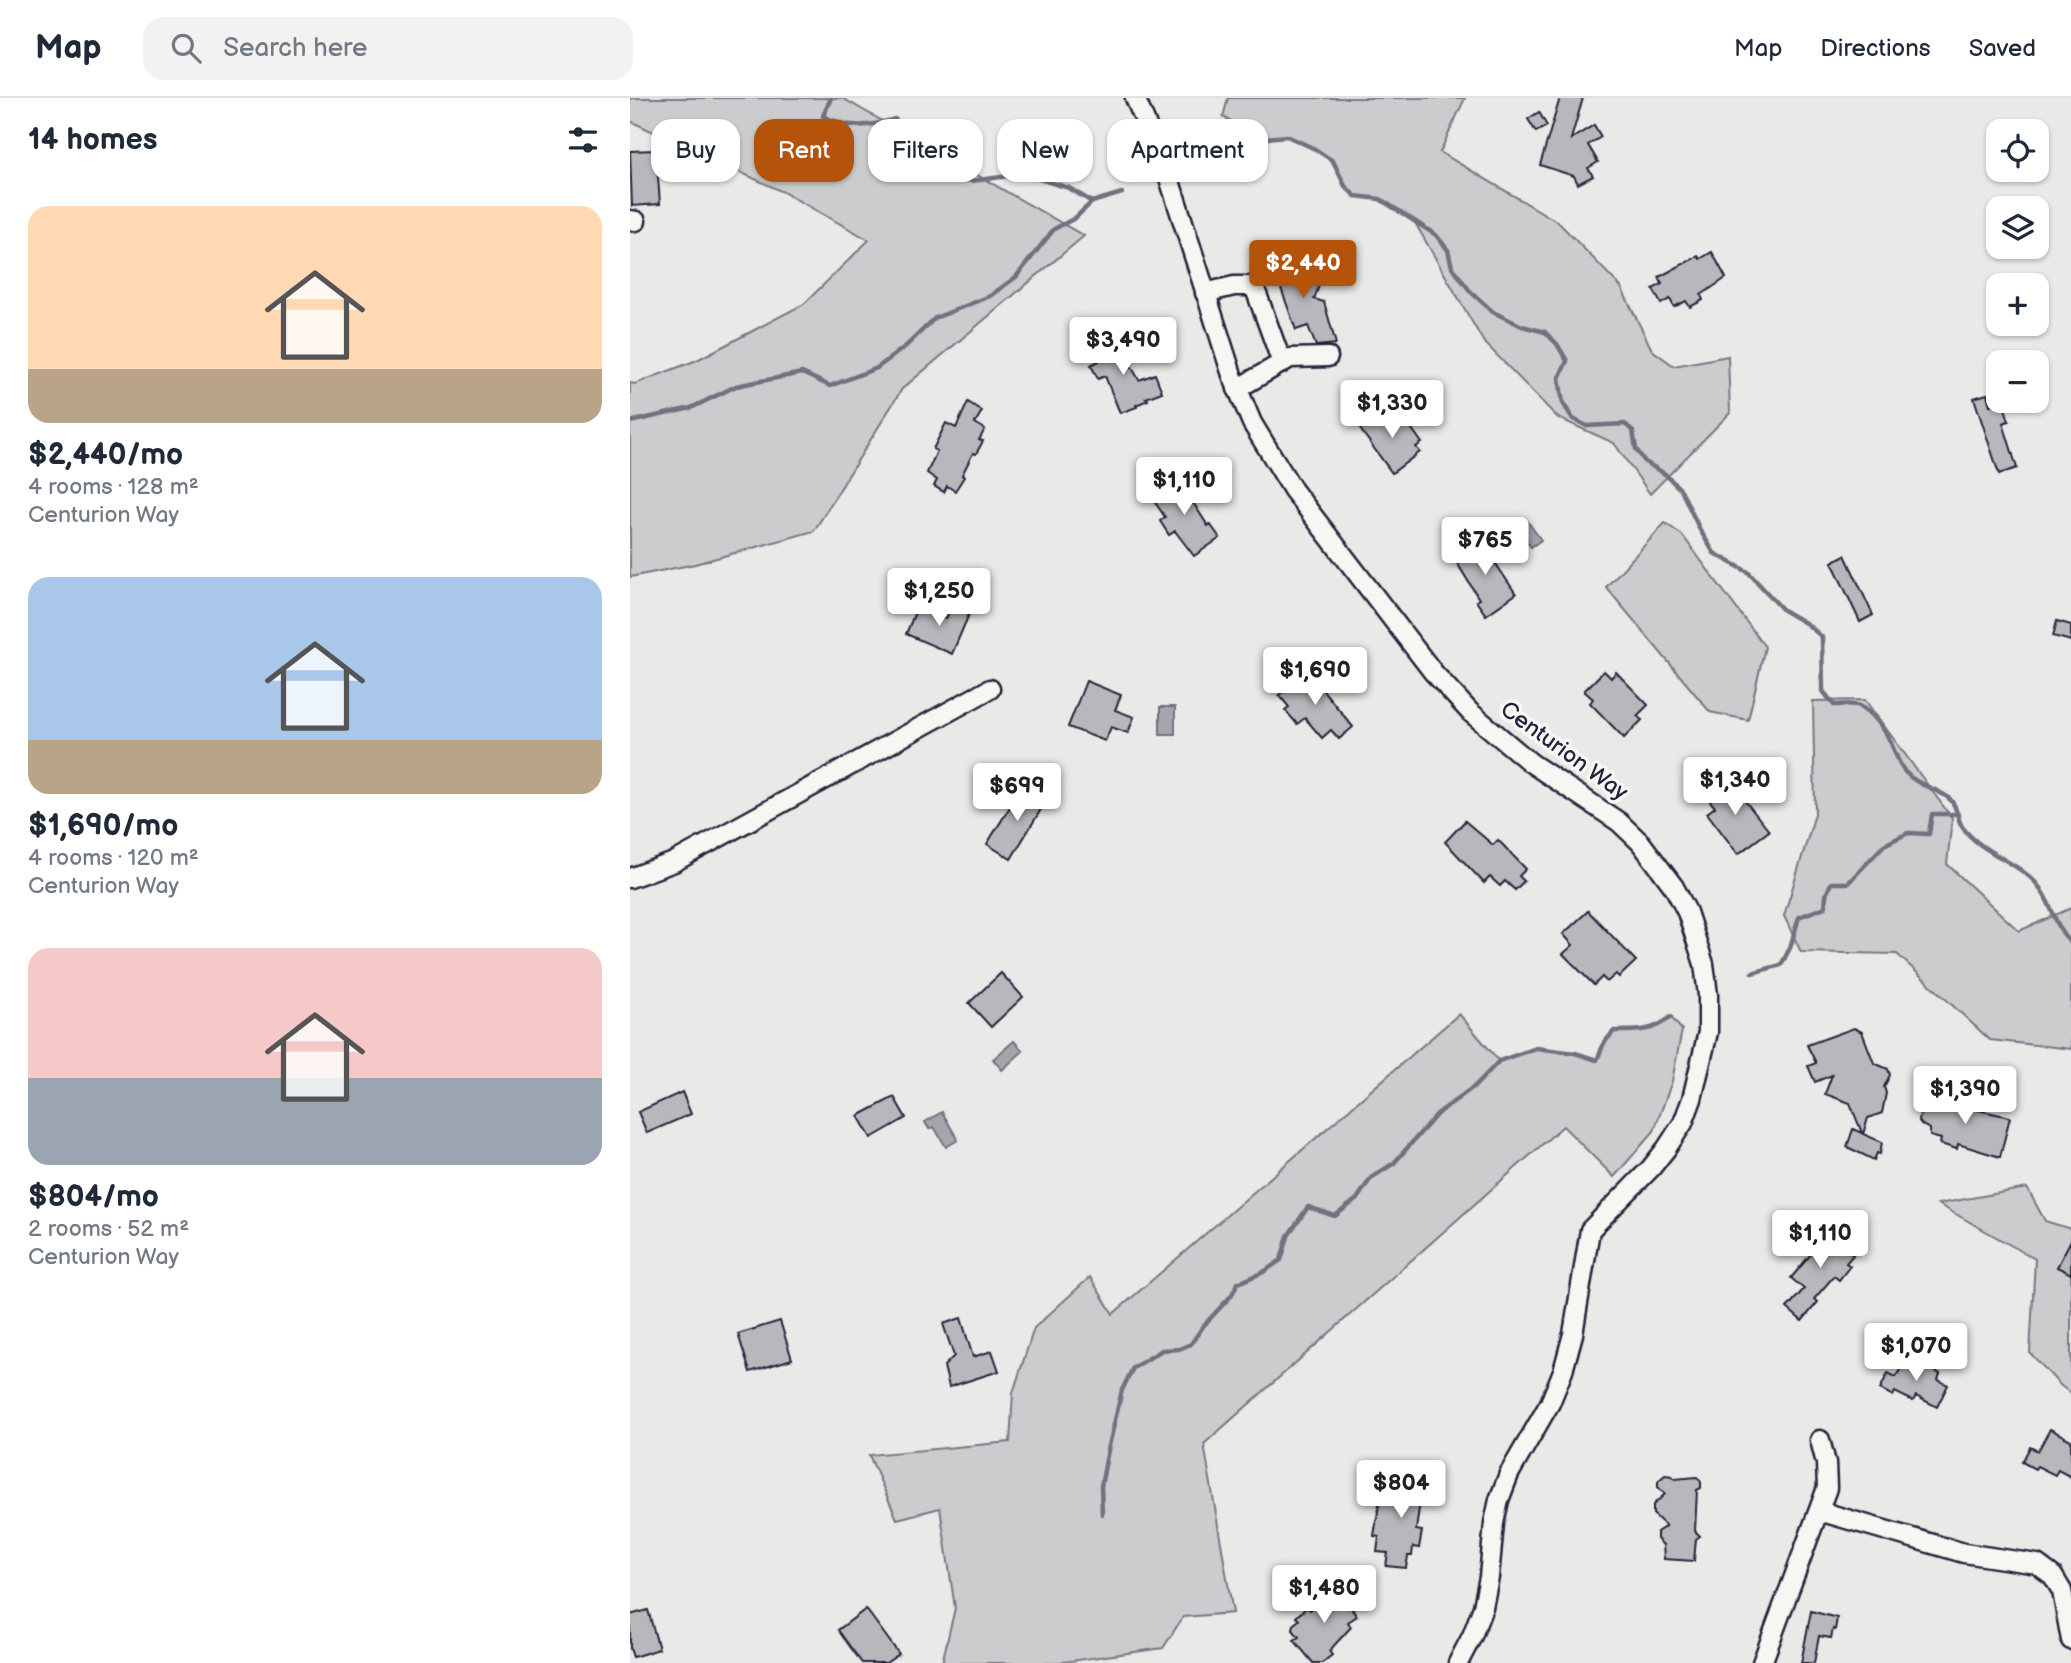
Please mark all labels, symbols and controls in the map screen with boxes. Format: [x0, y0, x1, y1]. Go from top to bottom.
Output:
search box [143, 17, 633, 80]
text: Map [35, 28, 101, 68]
icon: search [167, 29, 205, 67]
text: Search here [223, 33, 367, 64]
text: Map [1734, 34, 1782, 63]
text: Directions [1820, 34, 1931, 63]
text: Saved [1969, 34, 2036, 63]
chip: Buy [651, 119, 740, 182]
chip: Rent [754, 119, 854, 182]
chip: Filters [868, 119, 983, 182]
chip: New [997, 119, 1093, 182]
chip: Apartment [1107, 119, 1268, 182]
map controls [1986, 119, 2049, 413]
button: locate [1986, 119, 2049, 182]
icon: filters [564, 121, 602, 159]
text: 14 homes [28, 122, 157, 158]
button: layers [1986, 196, 2049, 259]
pin: $2,440 [1246, 240, 1360, 300]
text: $2,440 [1265, 249, 1341, 277]
icon: home [252, 252, 378, 378]
button: + [1986, 273, 2049, 336]
pin: $3,490 [1066, 317, 1180, 377]
text: $3,490 [1085, 326, 1161, 354]
button: − [1986, 350, 2049, 413]
pin: $1,330 [1335, 380, 1449, 440]
text: $1,330 [1356, 389, 1428, 417]
text: $2,440/mo [28, 437, 183, 473]
pin: $1,110 [1127, 458, 1241, 517]
text: $1,110 [1152, 466, 1216, 494]
text: 4 rooms · 128 m² [28, 473, 199, 501]
text: Centurion Way [28, 501, 179, 529]
pin: $765 [1444, 518, 1526, 577]
text: $765 [1458, 526, 1512, 554]
pin: $1,250 [882, 568, 996, 628]
text: $1,250 [903, 577, 975, 605]
icon: home [252, 623, 378, 749]
pin: $1,690 [1258, 648, 1372, 707]
text: $1,690 [1279, 656, 1351, 684]
street label: Centurion Way [1495, 695, 1634, 807]
pin: $1,340 [1678, 758, 1792, 817]
pin: $699 [976, 764, 1058, 823]
text: $1,340 [1699, 766, 1771, 794]
text: $699 [989, 772, 1045, 800]
text: $1,690/mo [28, 808, 178, 844]
text: 4 rooms · 120 m² [28, 844, 199, 872]
text: Centurion Way [28, 872, 179, 900]
icon: home [252, 994, 378, 1120]
pin: $1,390 [1908, 1066, 2022, 1126]
text: $1,390 [1929, 1075, 2001, 1103]
text: $804/mo [28, 1179, 159, 1215]
pin: $1,110 [1763, 1210, 1877, 1270]
text: 2 rooms · 52 m² [28, 1215, 189, 1243]
text: $1,110 [1788, 1219, 1852, 1247]
text: Centurion Way [28, 1243, 179, 1271]
pin: $1,070 [1859, 1324, 1973, 1383]
text: $1,070 [1880, 1332, 1952, 1360]
pin: $804 [1360, 1460, 1442, 1520]
text: $804 [1373, 1469, 1429, 1497]
pin: $1,480 [1267, 1566, 1381, 1625]
text: $1,480 [1288, 1574, 1360, 1602]

